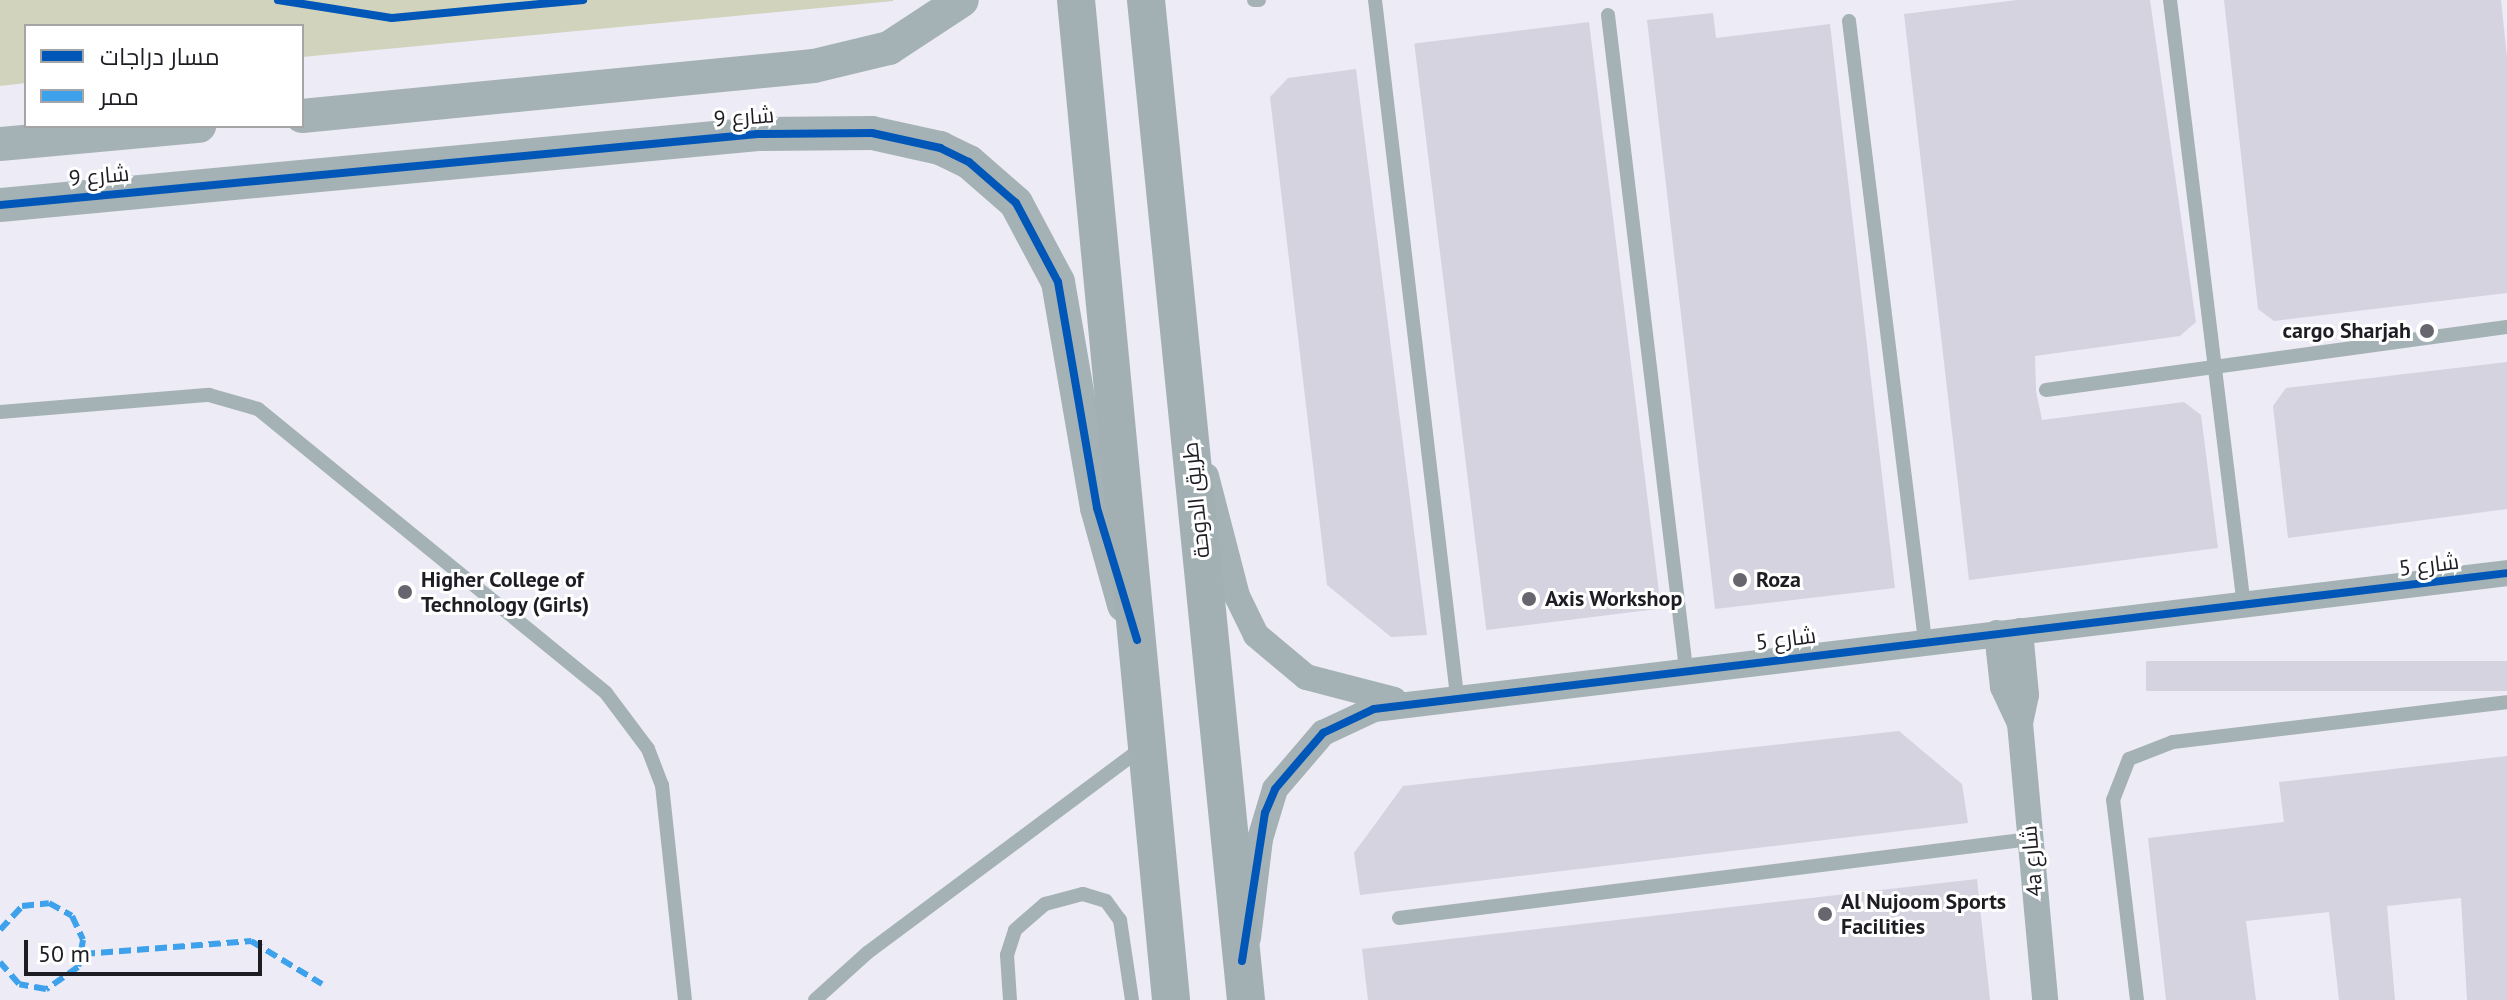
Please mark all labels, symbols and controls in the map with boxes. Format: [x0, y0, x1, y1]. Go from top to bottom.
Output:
legend [24, 24, 304, 128]
text: مسار دراجات [100, 41, 220, 72]
text: ممر [100, 81, 139, 112]
street label: شارع 9 [713, 102, 775, 132]
street label: شارع 9 [68, 160, 130, 192]
place label: cargo Sharjah [2283, 318, 2411, 344]
marker: cargo Sharjah [2418, 322, 2436, 340]
street label: طريق الدوحة [1177, 441, 1215, 559]
street label: شارع 5 [2397, 548, 2461, 582]
place label: Higher College of Technology (Girls) [421, 566, 590, 618]
place label: Roza [1756, 567, 1801, 593]
marker: Roza [1731, 571, 1749, 589]
marker: Higher College of Technology (Girls) [396, 583, 414, 601]
place label: Axis Workshop [1545, 586, 1683, 612]
marker: Axis Workshop [1520, 590, 1538, 608]
street label: شارع 5 [1754, 622, 1818, 656]
street label: 4a شارع [2016, 824, 2048, 898]
place label: Al Nujoom Sports Facilities [1841, 888, 2006, 940]
marker: Al Nujoom Sports Facilities [1816, 905, 1834, 923]
scale bar [28, 924, 266, 974]
text: 50 m [38, 938, 90, 969]

